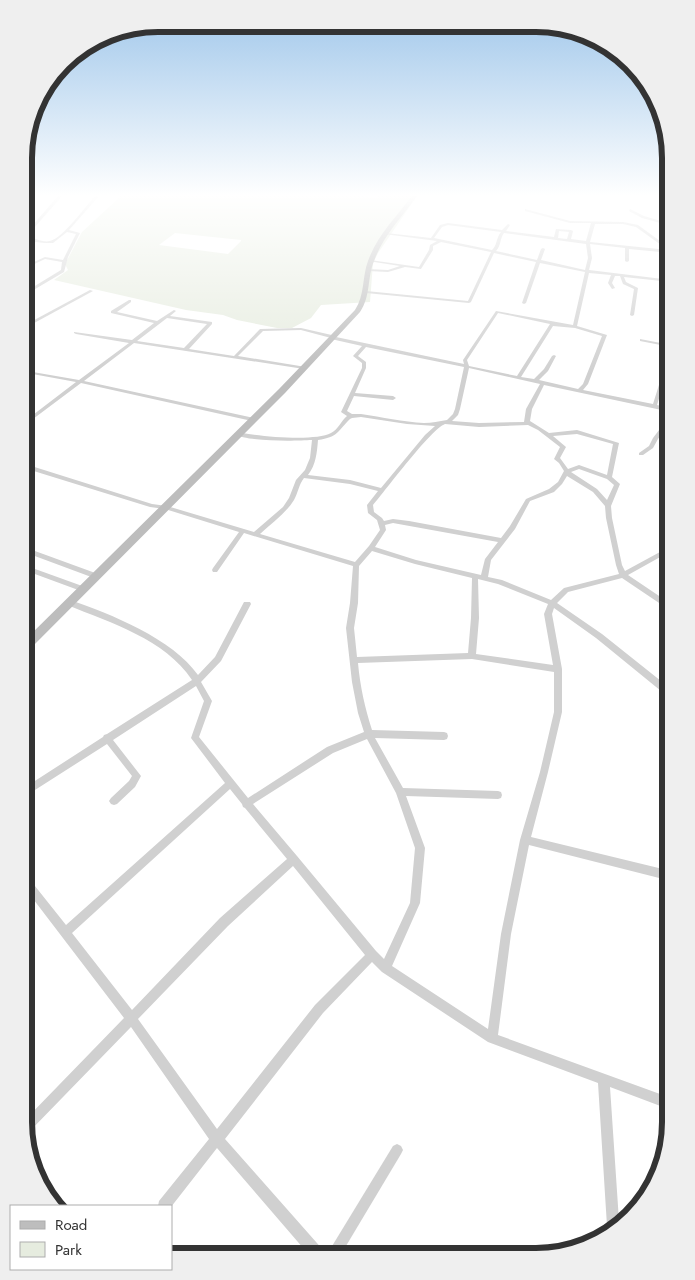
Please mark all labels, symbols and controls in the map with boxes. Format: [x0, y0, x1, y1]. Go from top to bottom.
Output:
legend [10, 1205, 172, 1270]
text: Road [55, 1214, 87, 1236]
text: Park [55, 1239, 82, 1261]

